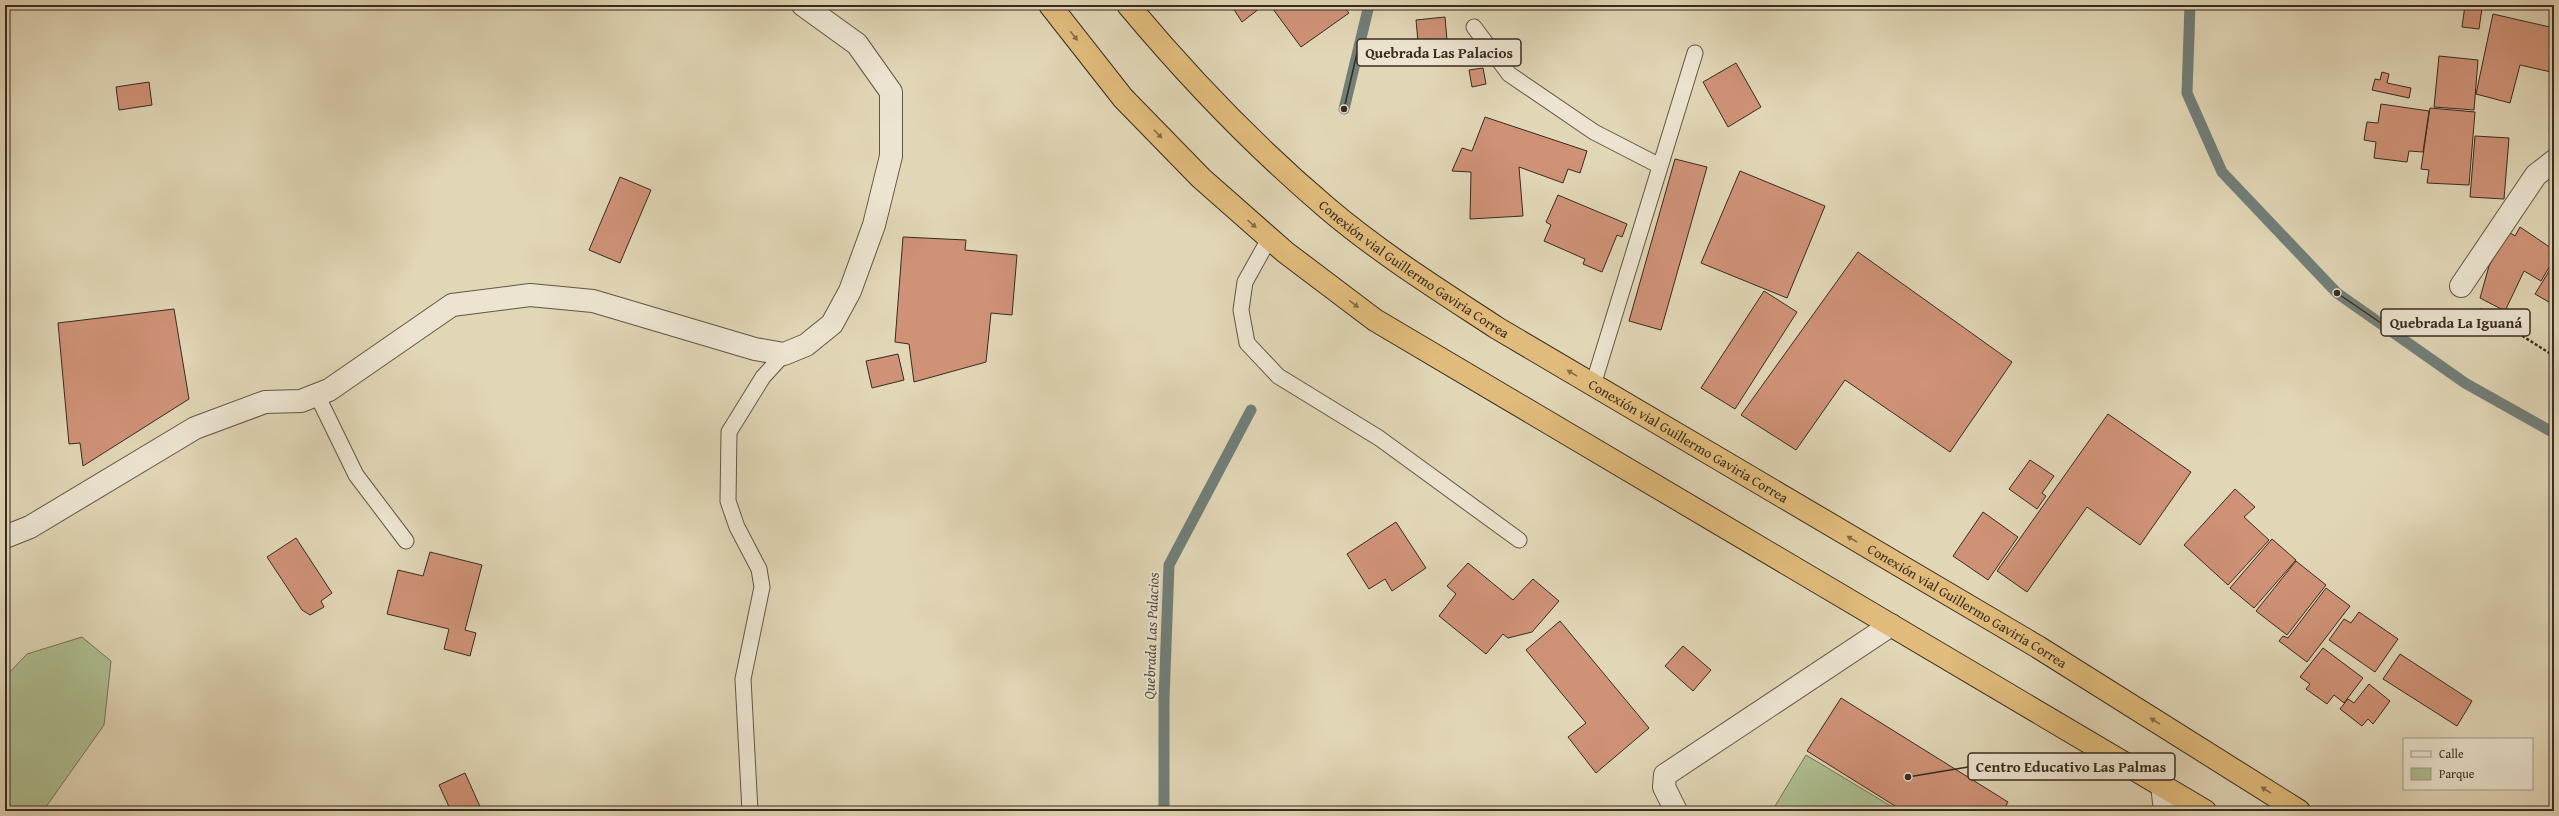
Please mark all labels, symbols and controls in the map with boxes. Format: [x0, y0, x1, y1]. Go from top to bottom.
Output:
one-way arrow [1069, 30, 1078, 41]
callout: Quebrada Las Palacios [1357, 39, 1521, 66]
text: Quebrada Las Palacios [1365, 42, 1513, 63]
one-way arrow [1154, 129, 1163, 139]
street label: Conexión vial Guillermo Gaviria Correa [1314, 195, 1513, 343]
one-way arrow [1247, 219, 1257, 229]
one-way arrow [1349, 300, 1360, 308]
callout: Quebrada La Iguaná [2381, 309, 2530, 336]
text: Quebrada La Iguaná [2390, 312, 2522, 333]
one-way arrow [1566, 369, 1578, 376]
street label: Conexión vial Guillermo Gaviria Correa [1585, 374, 1792, 508]
one-way arrow [1846, 536, 1858, 543]
street label: Conexión vial Guillermo Gaviria Correa [1864, 539, 2071, 673]
water label: Quebrada Las Palacios [1138, 571, 1164, 700]
one-way arrow [2150, 718, 2161, 725]
legend [2403, 738, 2533, 790]
text: Calle [2439, 745, 2464, 762]
callout: Centro Educativo Las Palmas [1968, 753, 2175, 780]
text: Centro Educativo Las Palmas [1976, 756, 2166, 777]
text: Parque [2439, 765, 2475, 782]
one-way arrow [2260, 787, 2272, 794]

